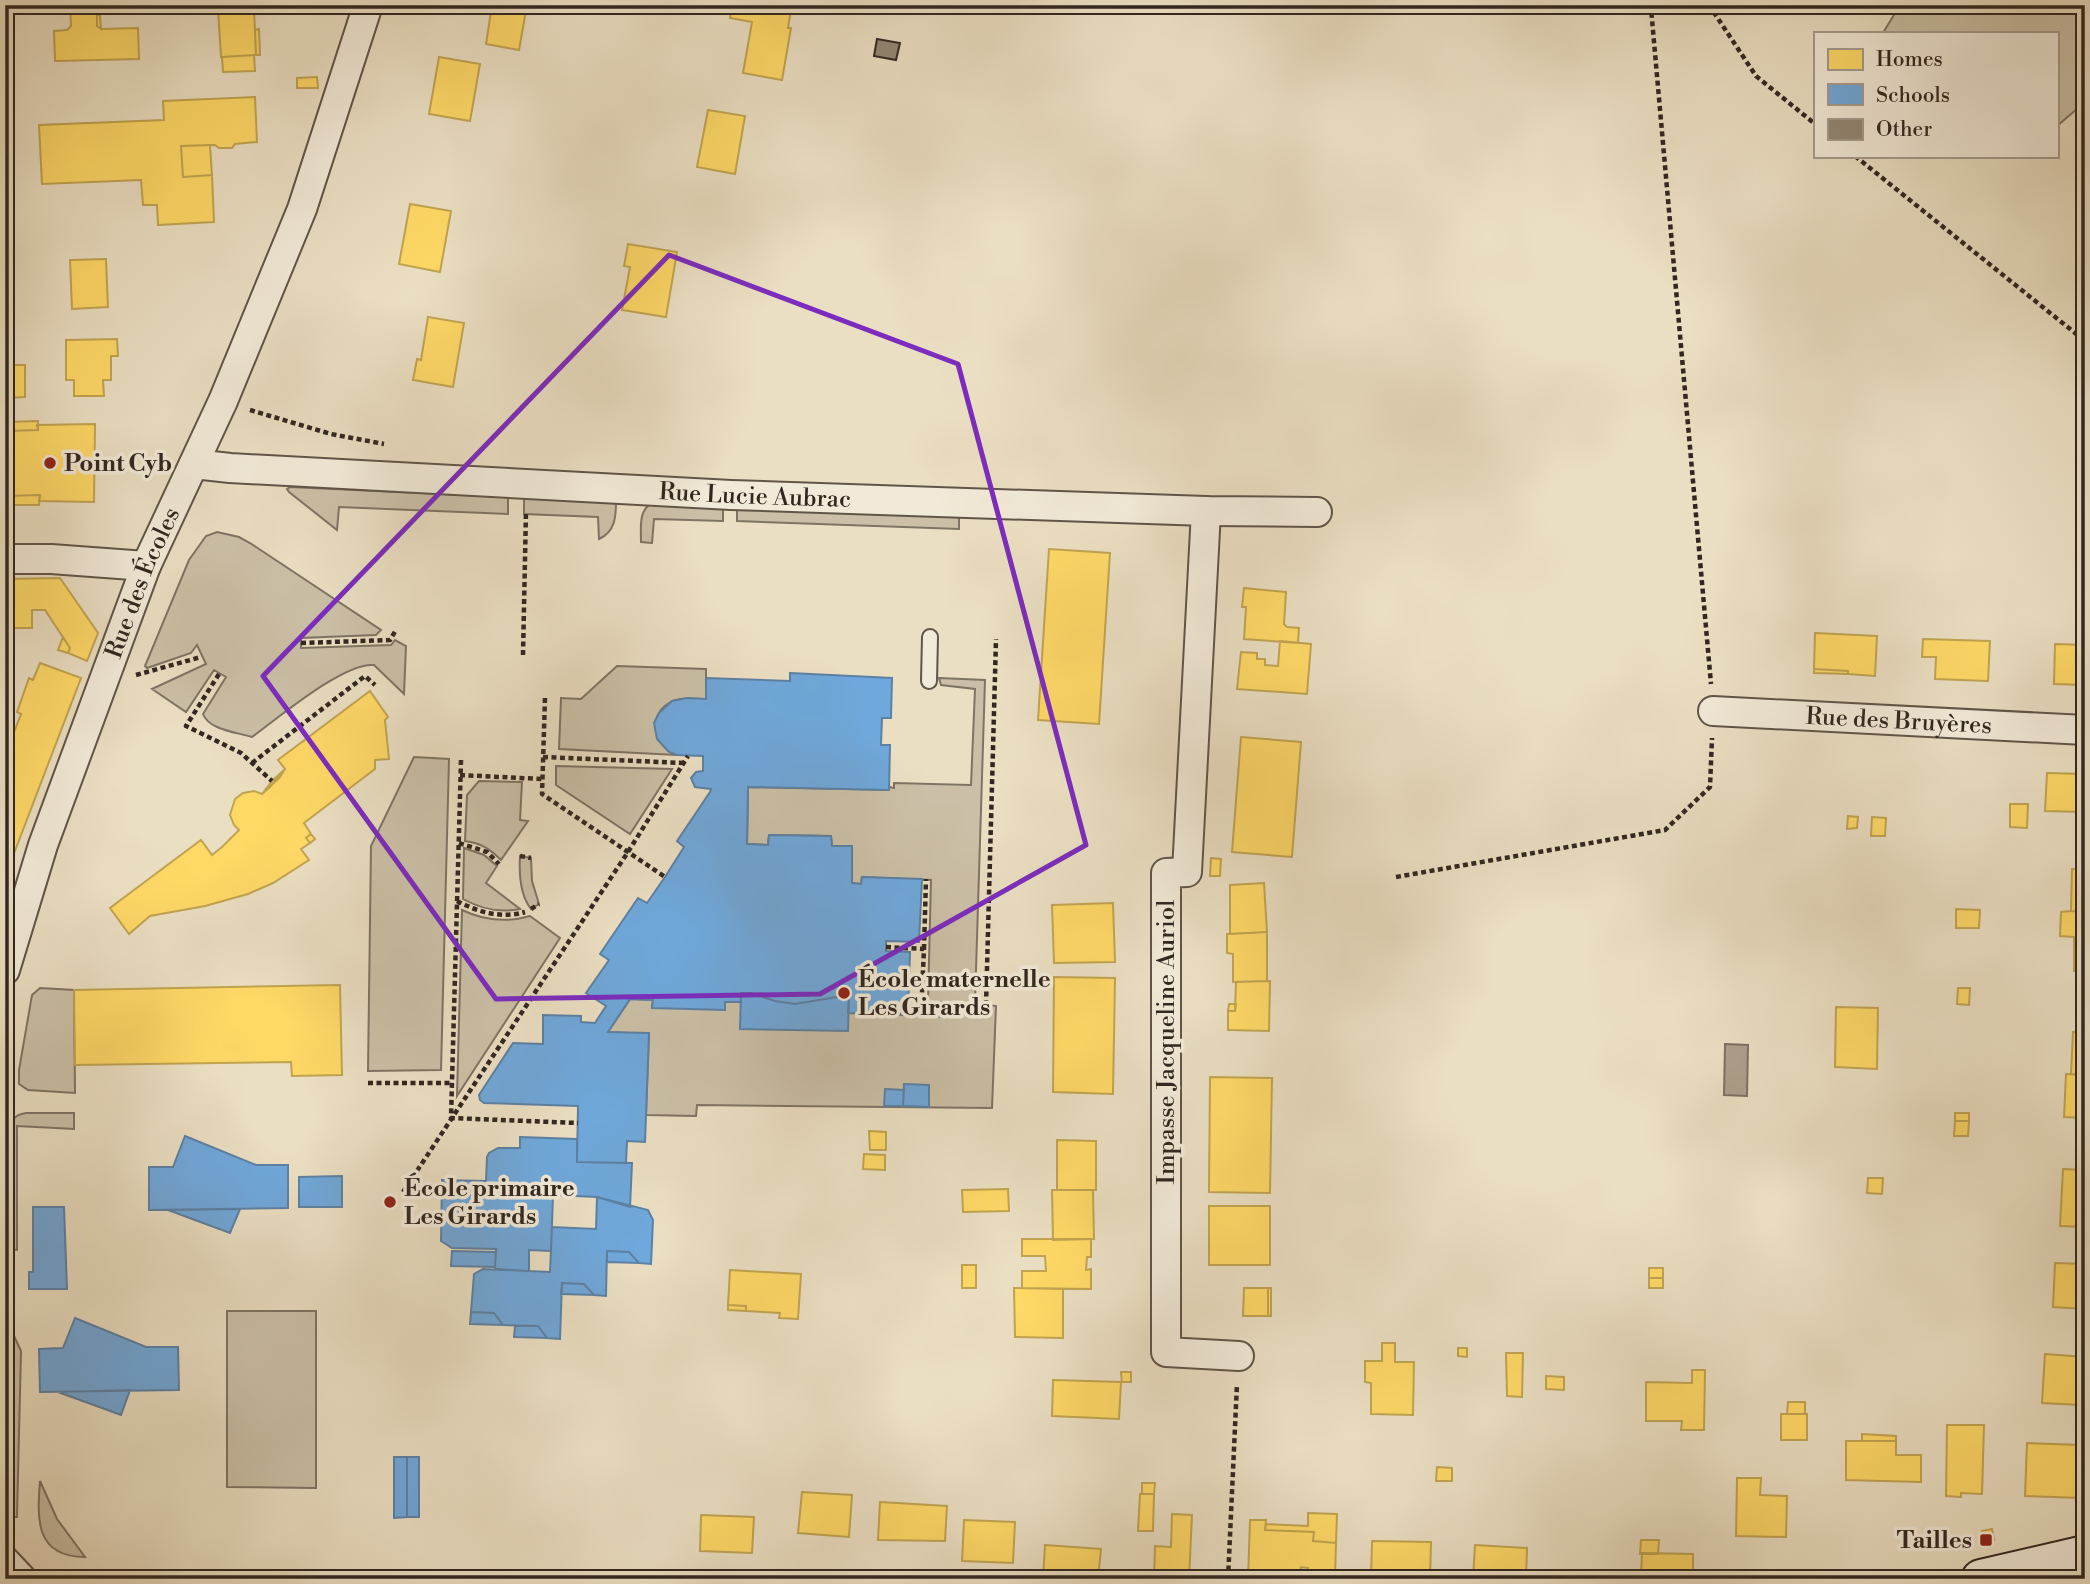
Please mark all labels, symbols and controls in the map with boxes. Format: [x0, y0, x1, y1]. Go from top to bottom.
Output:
legend [1814, 32, 2058, 158]
text: Homes [1876, 47, 1943, 73]
text: Schools [1876, 83, 1950, 109]
text: Other [1876, 117, 1932, 143]
place label: Point Cyb [64, 449, 172, 479]
marker: Point Cyb [42, 455, 58, 471]
street label: Rue Lucie Aubrac [658, 477, 852, 515]
street label: Rue des Écoles [99, 503, 187, 663]
street label: Rue des Bruyères [1805, 702, 1993, 741]
street label: Impasse Jacqueline Auriol [1152, 900, 1182, 1184]
place label: École maternelle Les Girards [858, 963, 1051, 1023]
marker: École maternelle Les Girards [836, 985, 852, 1001]
place label: École primaire Les Girards [404, 1172, 575, 1232]
marker: École primaire Les Girards [382, 1194, 398, 1210]
place label: Tailles [1897, 1526, 1972, 1556]
marker: Tailles [1978, 1532, 1994, 1548]

